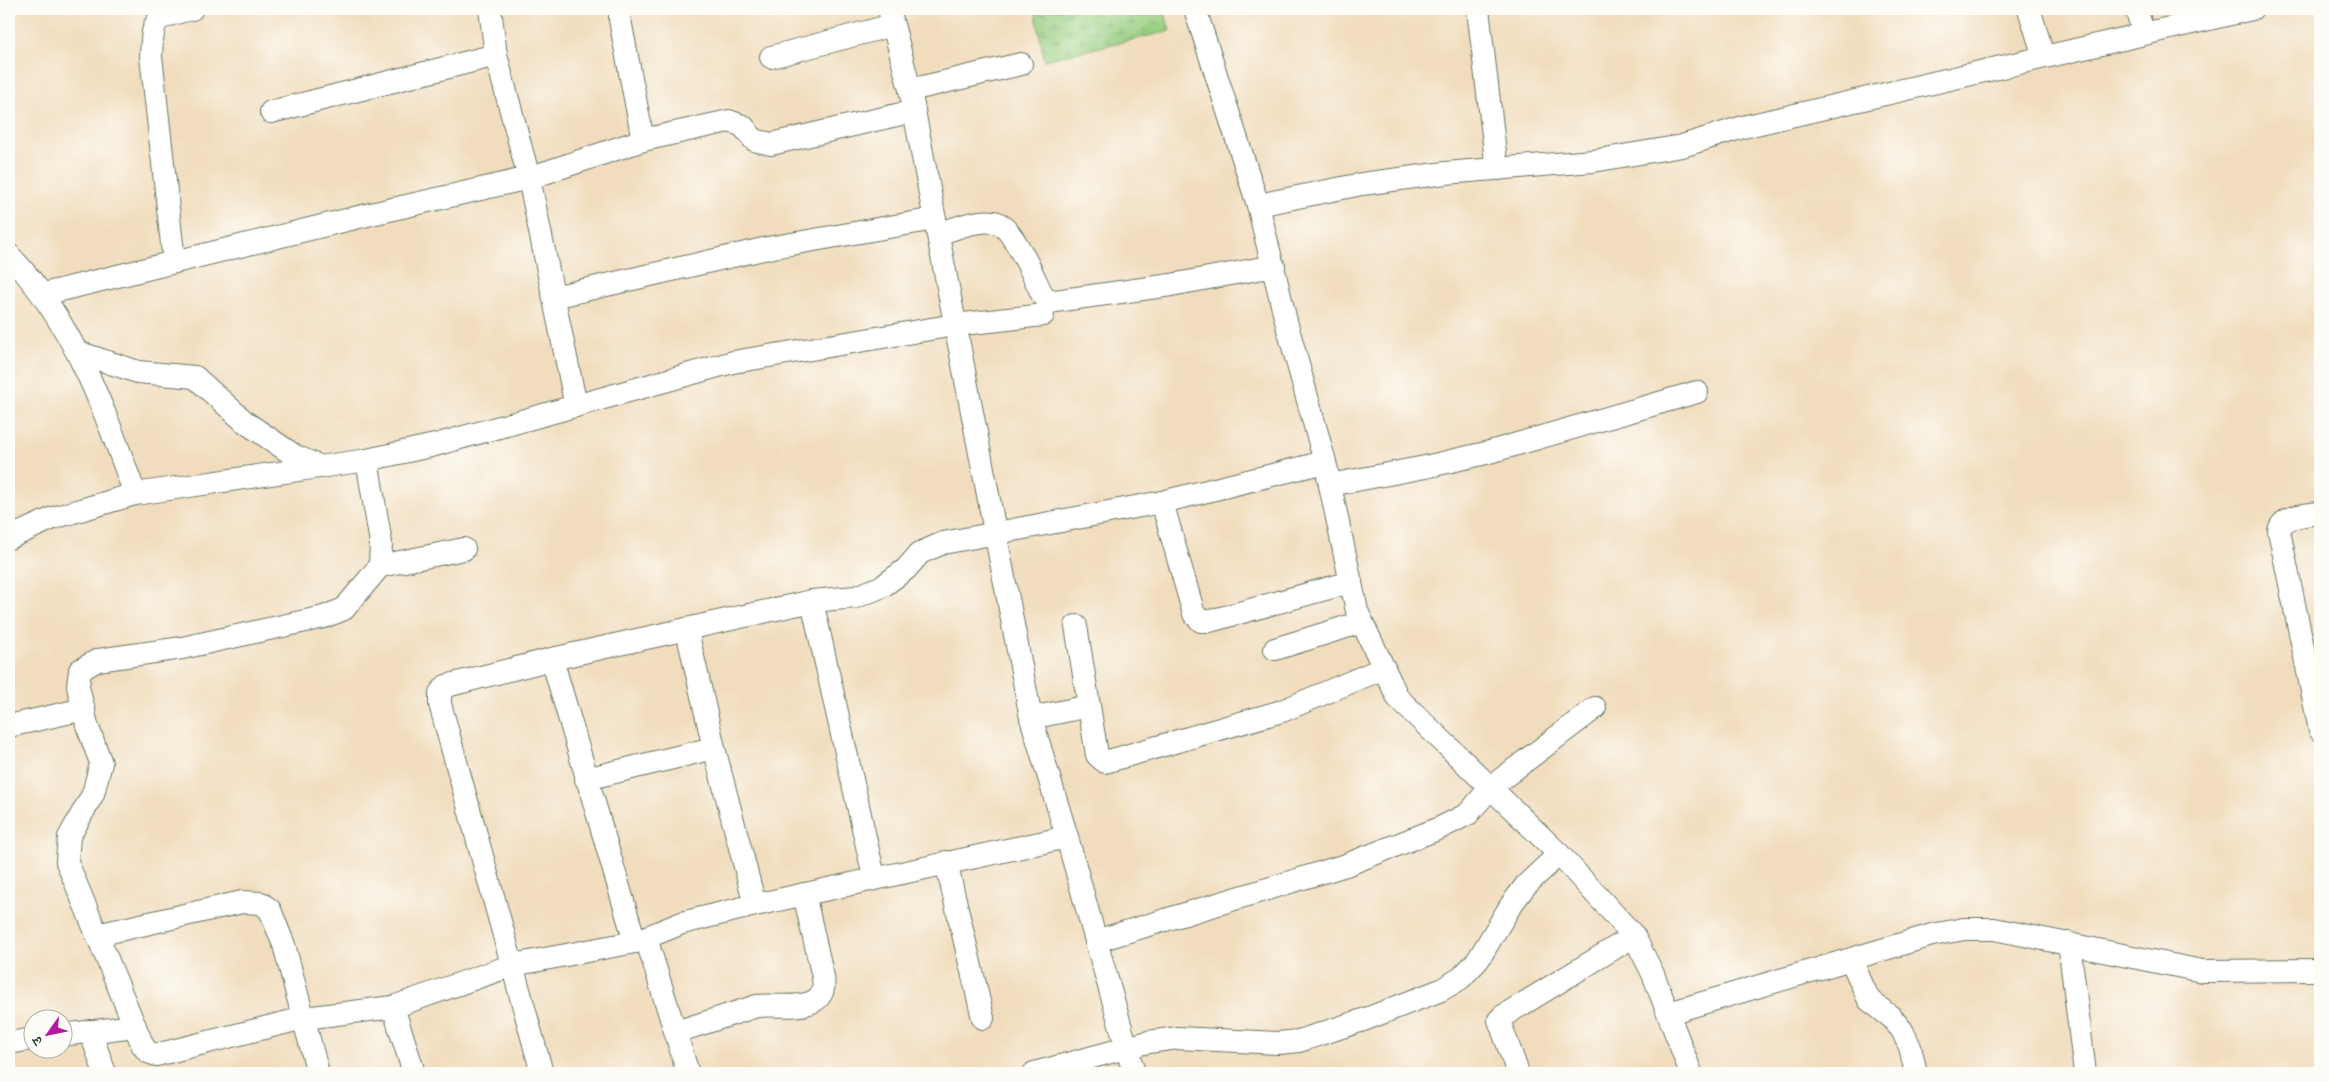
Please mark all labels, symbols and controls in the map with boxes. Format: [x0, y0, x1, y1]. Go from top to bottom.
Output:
north arrow [22, 1010, 72, 1060]
text: उ [27, 1032, 47, 1050]

